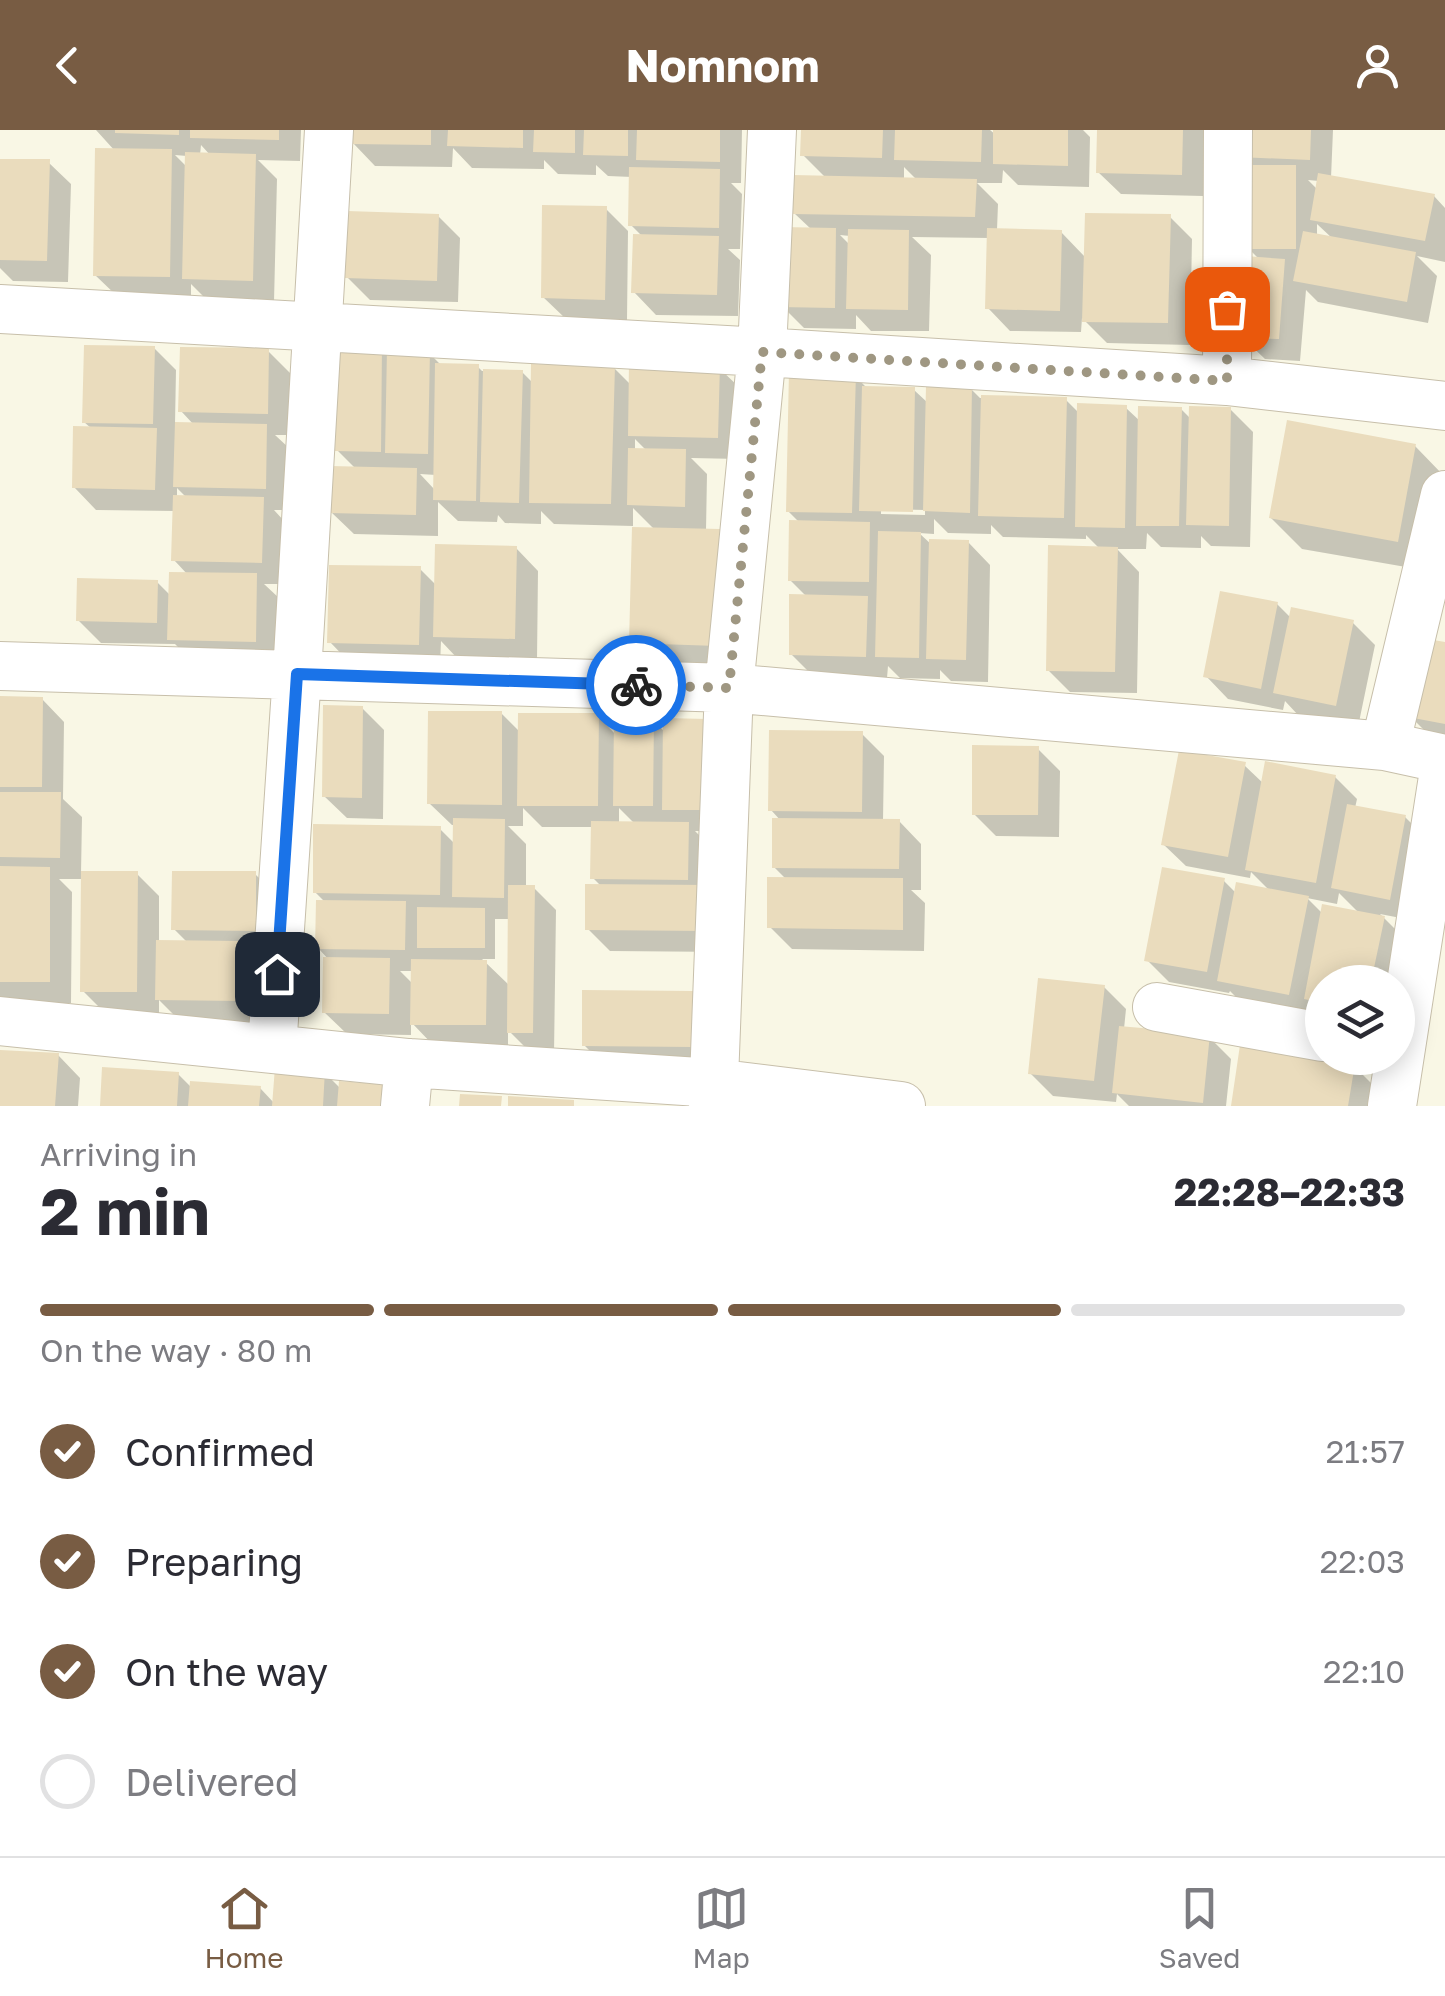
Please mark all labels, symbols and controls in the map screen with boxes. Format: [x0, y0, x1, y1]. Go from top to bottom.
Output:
icon: back [40, 38, 95, 93]
text: Nomnom [625, 38, 820, 92]
icon: person [1350, 38, 1405, 93]
pin [1185, 267, 1270, 352]
icon: bag [1200, 282, 1255, 337]
courier [586, 635, 686, 735]
icon: bike [609, 658, 664, 713]
pin [235, 932, 320, 1017]
icon: home [250, 947, 305, 1002]
map controls [1305, 965, 1415, 1075]
button: layers [1305, 965, 1415, 1075]
text: Arriving in [40, 1135, 197, 1173]
text: 22:28–22:33 [1174, 1169, 1405, 1214]
text: 2 min [40, 1171, 210, 1249]
text: On the way · 80 m [40, 1331, 312, 1369]
icon: check [40, 1424, 95, 1479]
text: Confirmed [125, 1429, 315, 1474]
text: 21:57 [1326, 1432, 1405, 1470]
icon: check [40, 1534, 95, 1589]
text: Preparing [125, 1539, 303, 1584]
text: 22:03 [1320, 1542, 1405, 1580]
icon: check [40, 1644, 95, 1699]
text: On the way [125, 1649, 328, 1694]
text: 22:10 [1323, 1652, 1405, 1690]
text: Delivered [125, 1759, 298, 1804]
tab: Home [205, 1881, 284, 1974]
tab: Map [693, 1881, 750, 1974]
tab: Saved [1159, 1881, 1241, 1974]

